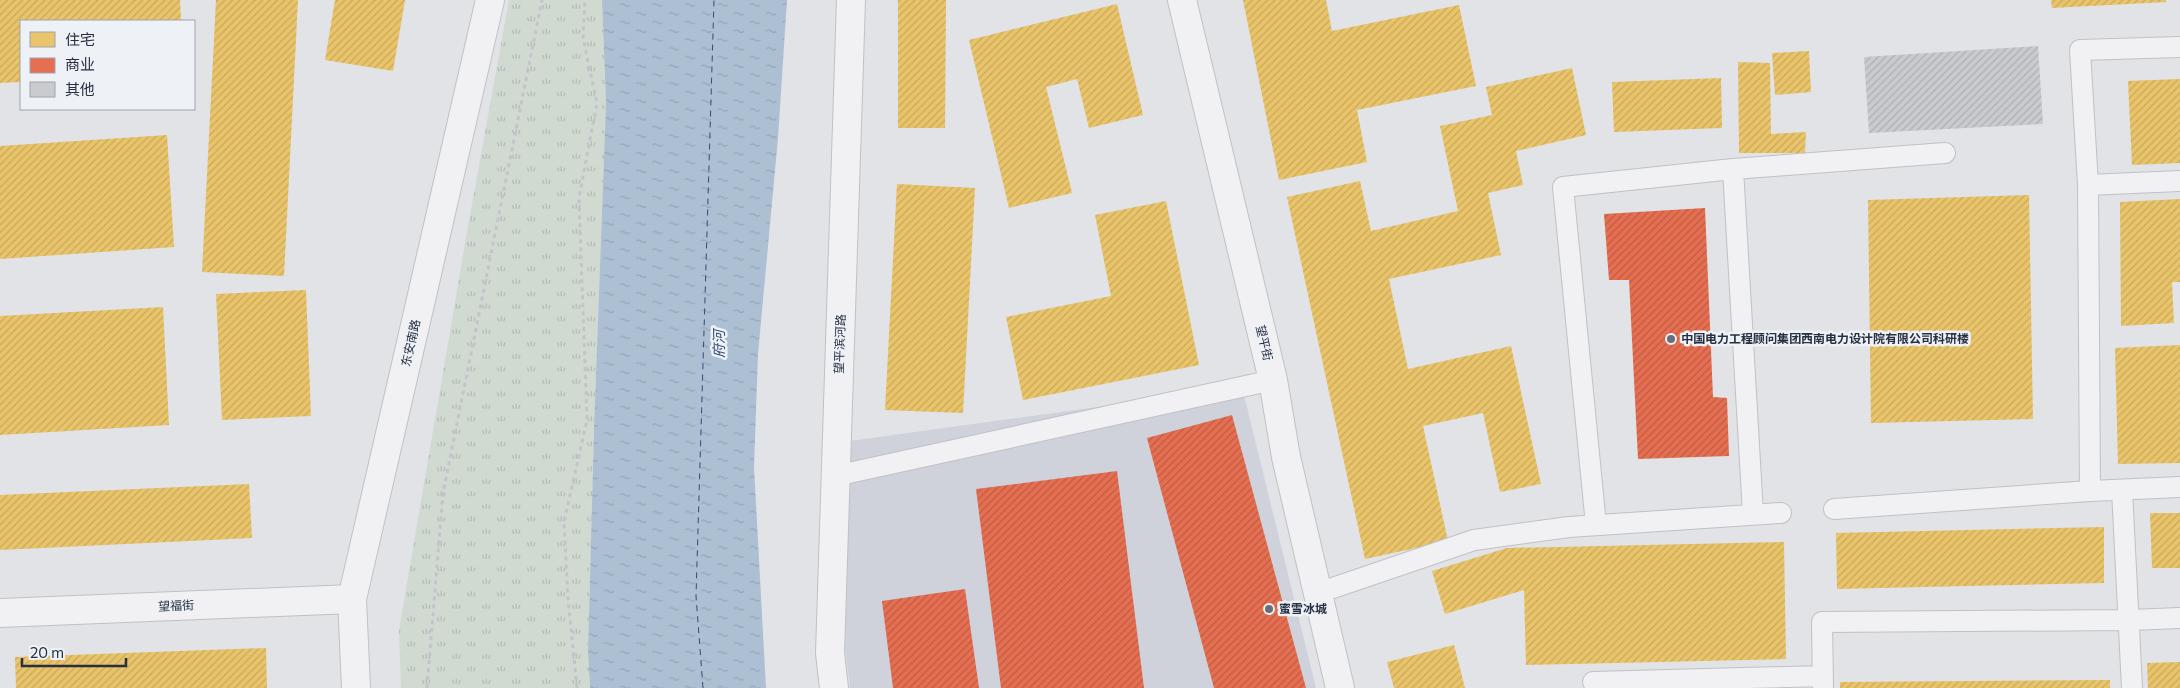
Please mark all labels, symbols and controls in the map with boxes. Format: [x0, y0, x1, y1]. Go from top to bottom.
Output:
legend [20, 20, 195, 110]
text: 住宅 [65, 30, 95, 48]
text: 商业 [65, 55, 95, 73]
text: 其他 [65, 80, 95, 98]
street label: 望平滨河路 [831, 314, 847, 374]
street label: 东安南路 [398, 318, 422, 368]
street label: 望平街 [1254, 324, 1276, 362]
water label: 府河 [710, 327, 727, 358]
place label: 中国电力工程顾问集团西南电力设计院有限公司科研楼 [1681, 331, 1969, 345]
marker: 中国电力工程顾问集团西南电力设计院有限公司科研楼 [1665, 333, 1677, 345]
street label: 望福街 [158, 597, 194, 613]
place label: 蜜雪冰城 [1279, 601, 1327, 615]
marker: 蜜雪冰城 [1263, 603, 1275, 615]
scale bar [22, 636, 126, 668]
text: 20 m [30, 643, 64, 661]

